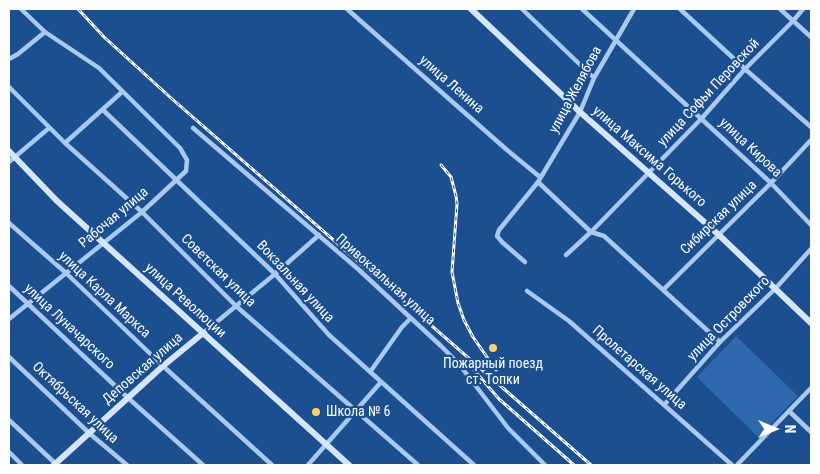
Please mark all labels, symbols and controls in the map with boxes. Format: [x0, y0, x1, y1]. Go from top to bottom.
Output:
street label: улица Софьи Перовской [655, 36, 763, 150]
street label: улица Желябова [546, 44, 606, 136]
street label: улица Ленина [415, 52, 487, 118]
street label: улица Максима Горького [589, 103, 709, 211]
street label: улица Кирова [715, 115, 785, 181]
street label: Сибирская улица [677, 177, 761, 259]
street label: Рабочая улица [76, 184, 152, 252]
street label: Советская улица [177, 231, 259, 311]
street label: Привокзальная улица [332, 231, 438, 329]
street label: Вокзальная улица [253, 238, 337, 326]
street label: улица Карла Маркса [55, 248, 153, 342]
street label: улица Революции [141, 260, 229, 342]
street label: улица Островского [684, 273, 774, 365]
street label: улица Луначарского [20, 281, 118, 373]
street label: Пролетарская улица [588, 323, 690, 413]
street label: Деповская улица [99, 330, 187, 408]
marker: Пожарный поезд ст. Топки [487, 342, 499, 354]
place label: Пожарный поезд ст. Топки [443, 356, 543, 388]
street label: Октябрьская улица [28, 359, 122, 447]
place label: Школа № 6 [326, 404, 391, 420]
north arrow [750, 404, 800, 454]
marker: Школа № 6 [310, 406, 322, 418]
text: N [782, 425, 798, 433]

